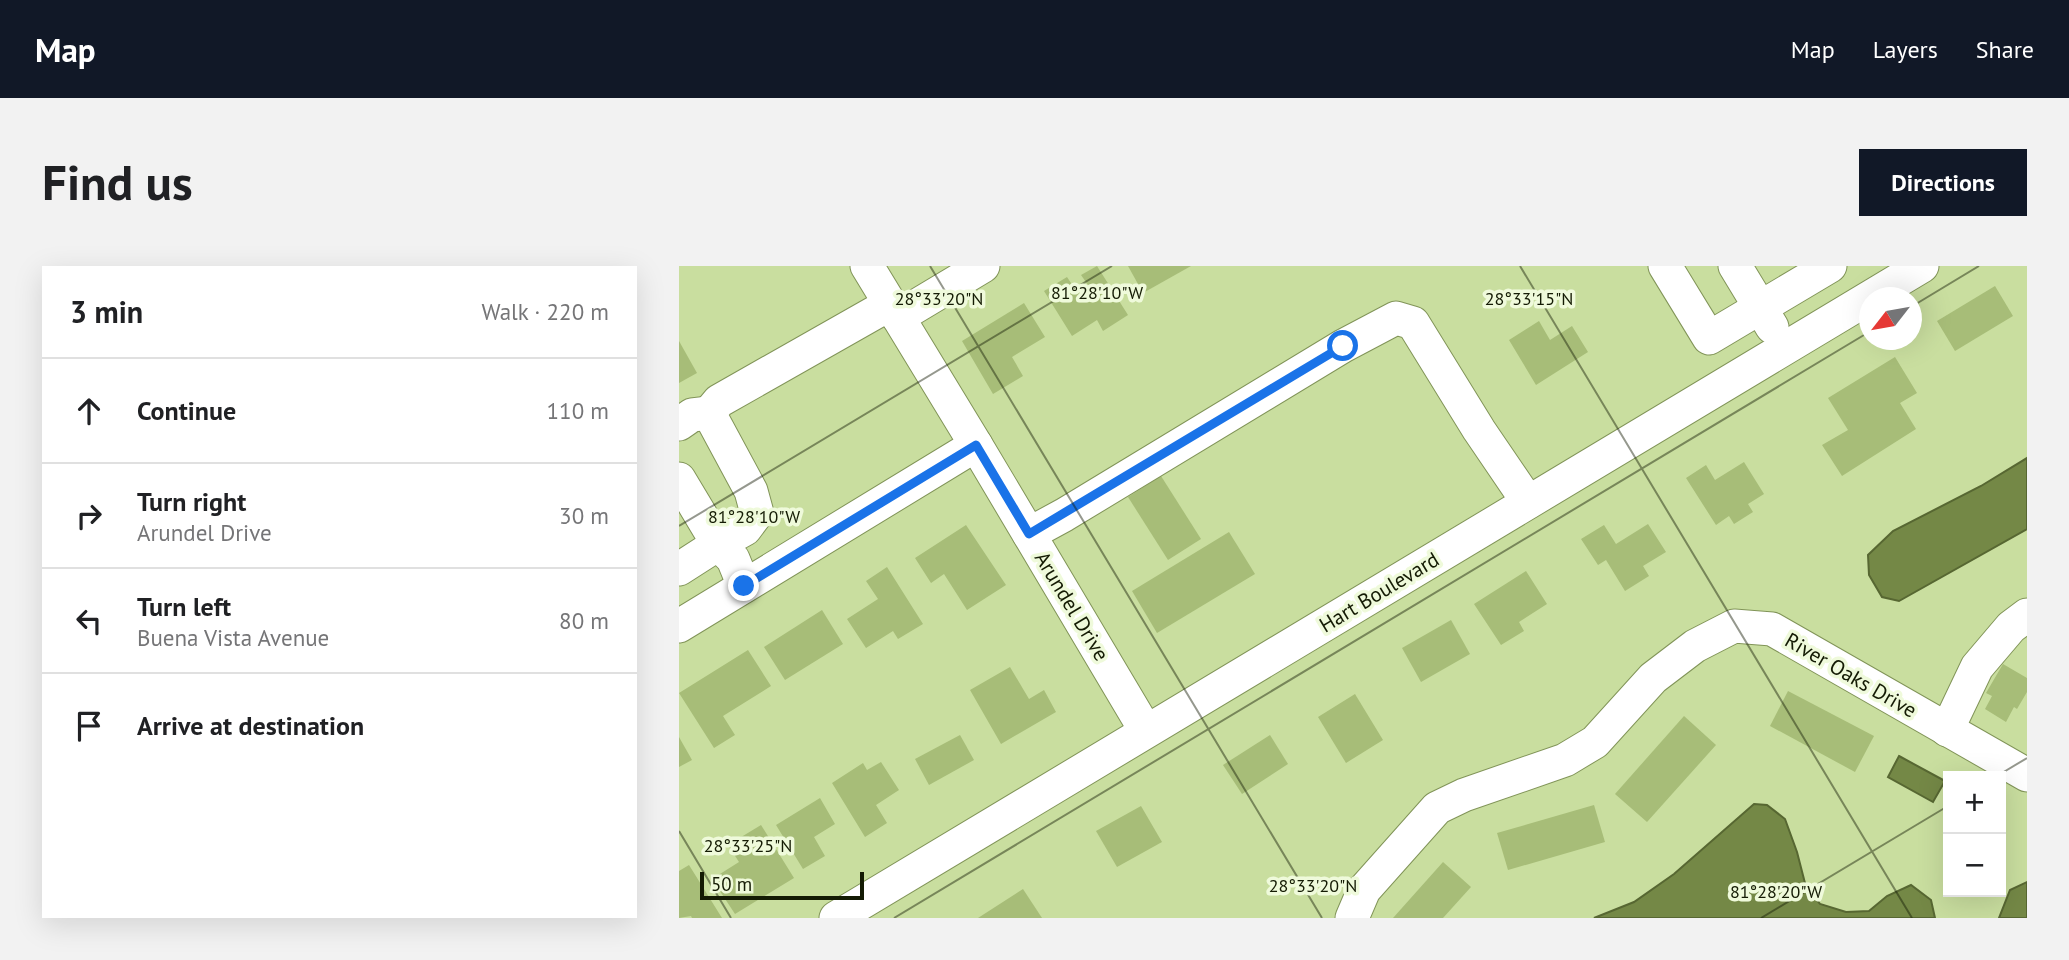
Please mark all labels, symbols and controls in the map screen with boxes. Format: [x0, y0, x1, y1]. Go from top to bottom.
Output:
text: Map [35, 28, 96, 71]
text: Map [1791, 34, 1835, 65]
text: Layers [1873, 34, 1938, 65]
text: Share [1976, 34, 2034, 65]
button: Directions [1859, 149, 2027, 216]
text: Find us [42, 150, 193, 214]
text: 81°28'10"W [1051, 281, 1143, 304]
text: 28°33'20"N [895, 287, 983, 310]
text: 28°33'15"N [1485, 287, 1573, 310]
north arrow [1859, 287, 1922, 350]
text: 3 min [70, 292, 143, 331]
text: Walk · 220 m [482, 297, 609, 326]
route start [1327, 330, 1358, 361]
icon: ahead [70, 392, 108, 430]
text: Continue [137, 394, 236, 427]
text: 110 m [547, 396, 609, 425]
text: Turn right [137, 485, 246, 518]
icon: right [70, 497, 108, 535]
text: 30 m [559, 501, 609, 530]
text: 81°28'10"W [708, 505, 800, 528]
text: Arundel Drive [137, 518, 272, 547]
street label: Arundel Drive [1029, 546, 1115, 666]
street label: Hart Boulevard [1314, 546, 1444, 638]
route end [728, 570, 759, 601]
text: Turn left [137, 590, 231, 623]
icon: left [70, 602, 108, 640]
text: 80 m [559, 606, 609, 635]
text: Buena Vista Avenue [137, 623, 329, 652]
street label: River Oaks Drive [1780, 626, 1922, 724]
icon: arrive [70, 707, 108, 745]
text: Arrive at destination [137, 709, 364, 742]
map controls [1943, 771, 2006, 897]
button: + [1943, 771, 2006, 834]
text: 28°33'25"N [704, 834, 792, 857]
button: − [1943, 834, 2006, 897]
scale bar [700, 869, 865, 901]
text: 50 m [711, 872, 752, 896]
text: 28°33'20"N [1269, 874, 1357, 897]
text: 81°28'20"W [1730, 880, 1822, 903]

